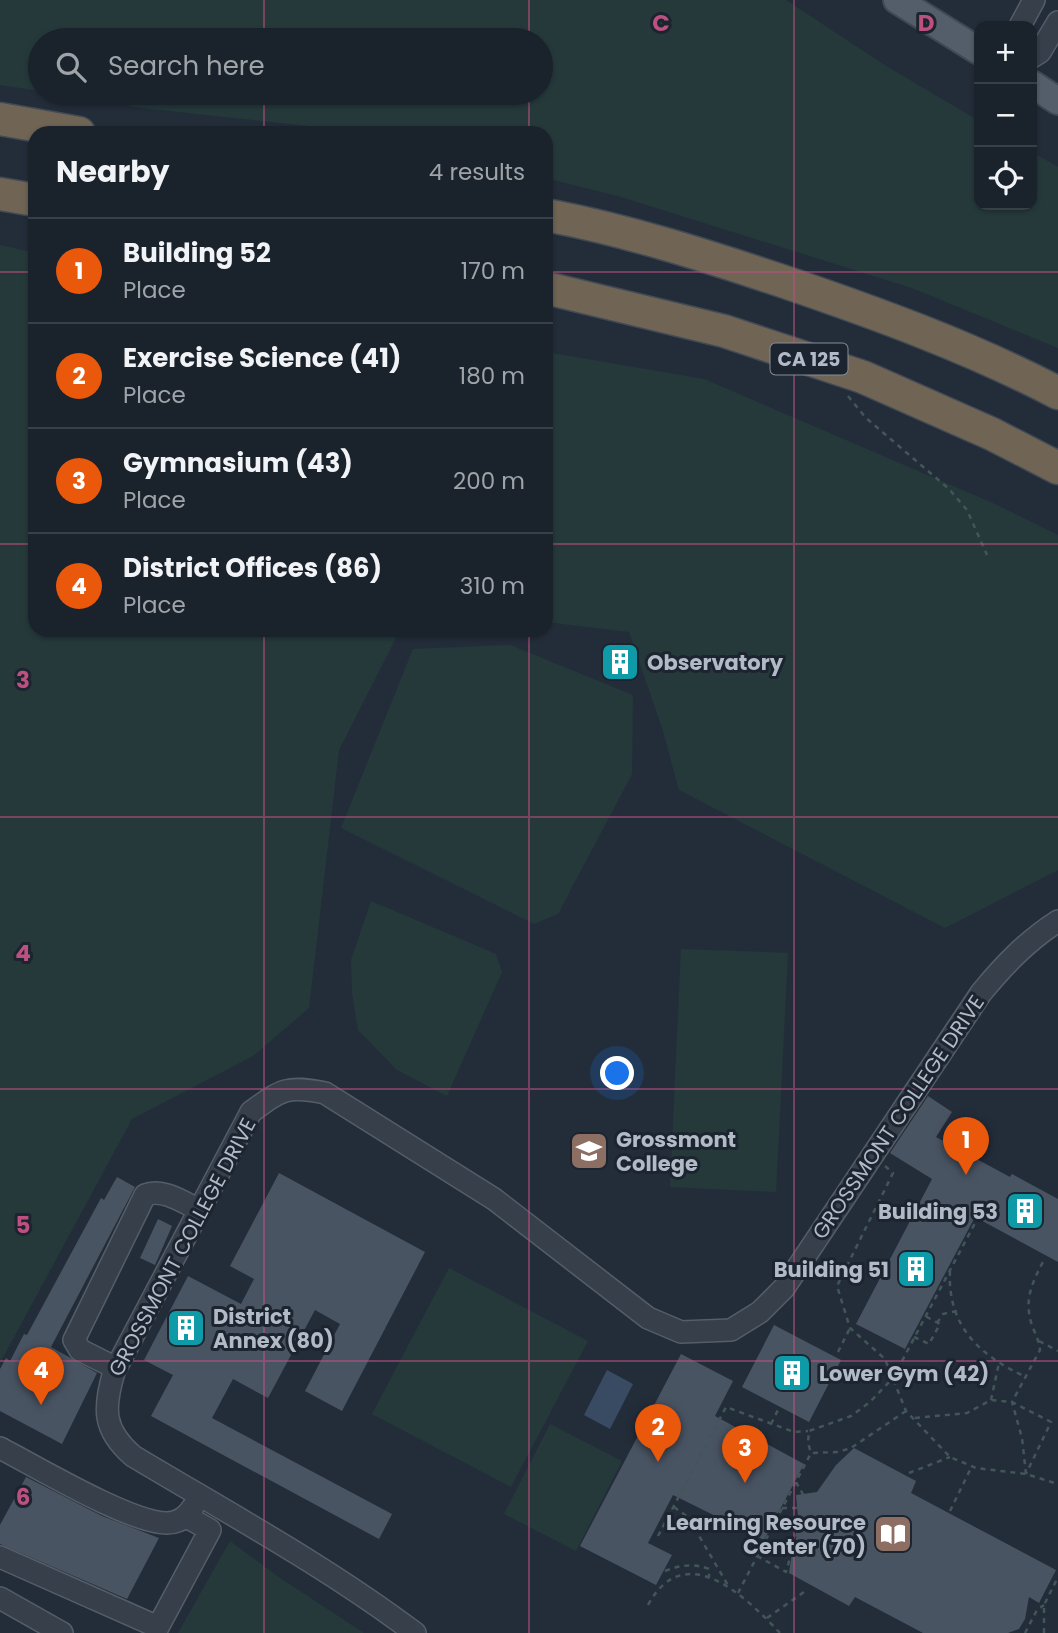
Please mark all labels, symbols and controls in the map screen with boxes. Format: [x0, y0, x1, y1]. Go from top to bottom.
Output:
text: C [652, 7, 670, 39]
text: D [918, 7, 934, 39]
map controls [974, 21, 1037, 210]
button: + [974, 21, 1037, 84]
search box [28, 28, 553, 105]
icon: search [52, 48, 90, 86]
text: Search here [108, 48, 265, 84]
button: − [974, 84, 1037, 147]
button: locate [974, 147, 1037, 210]
text: Nearby [56, 150, 170, 193]
text: 4 results [429, 156, 525, 188]
text: Building 52 [123, 235, 271, 271]
text: 1 [75, 255, 83, 287]
text: 170 m [461, 255, 525, 287]
text: Place [123, 274, 186, 306]
text: Exercise Science (41) [123, 340, 401, 376]
road number: CA 125 [770, 344, 848, 374]
text: 2 [72, 360, 86, 392]
text: 180 m [459, 360, 525, 392]
text: Place [123, 379, 186, 411]
text: Gymnasium (43) [123, 445, 353, 481]
text: 3 [72, 465, 86, 497]
text: 200 m [453, 465, 525, 497]
text: Place [123, 484, 186, 516]
text: District Offices (86) [123, 550, 382, 586]
text: 4 [71, 570, 87, 602]
text: 310 m [460, 570, 525, 602]
text: Place [123, 589, 186, 621]
building icon: Observatory [599, 641, 641, 683]
place label: Observatory [647, 648, 784, 677]
text: 3 [16, 664, 30, 696]
text: 4 [15, 937, 31, 969]
street label: GROSSMONT COLLEGE DRIVE [805, 989, 991, 1245]
your location [600, 1056, 634, 1090]
street label: GROSSMONT COLLEGE DRIVE [101, 1113, 263, 1381]
pin: 1 [943, 1117, 989, 1175]
place label: Grossmont College [616, 1125, 736, 1178]
school or university icon: Grossmont College [568, 1130, 610, 1172]
building icon: Building 53 [1004, 1190, 1046, 1232]
place label: Building 53 [878, 1197, 998, 1226]
text: 5 [16, 1209, 30, 1241]
building icon: Building 51 [895, 1248, 937, 1290]
place label: Building 51 [774, 1255, 889, 1284]
place label: District Annex (80) [213, 1302, 334, 1355]
building icon: District Annex (80) [165, 1307, 207, 1349]
pin: 4 [18, 1347, 64, 1405]
building icon: Lower Gym (42) [771, 1352, 813, 1394]
place label: Lower Gym (42) [819, 1359, 989, 1388]
pin: 2 [635, 1404, 681, 1462]
pin: 3 [722, 1425, 768, 1483]
text: 6 [16, 1481, 30, 1513]
place label: Learning Resource Center (70) [666, 1508, 866, 1561]
library icon: Learning Resource Center (70) [872, 1513, 914, 1555]

